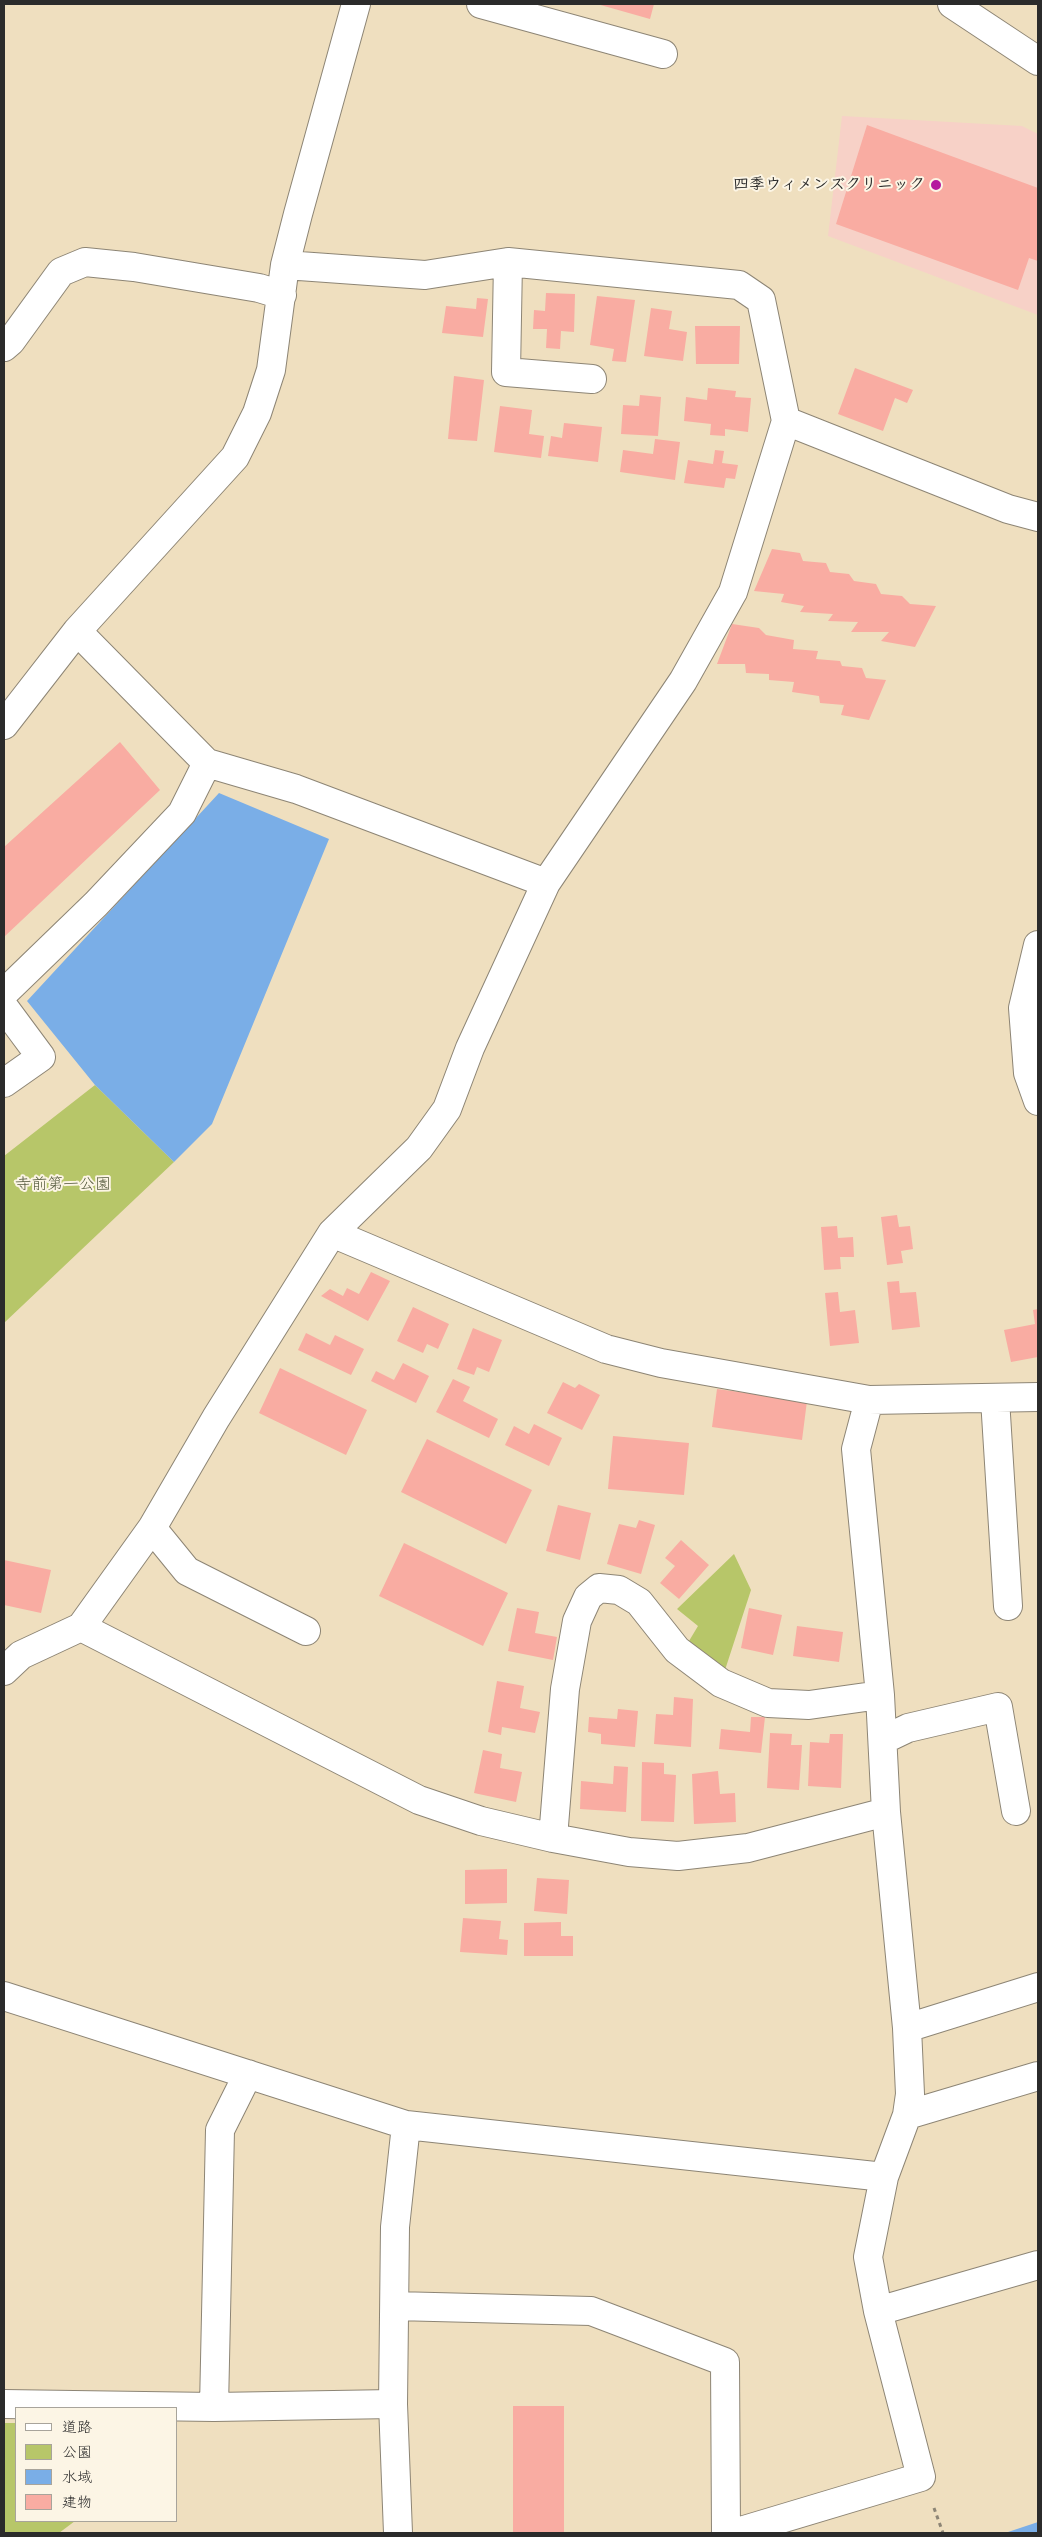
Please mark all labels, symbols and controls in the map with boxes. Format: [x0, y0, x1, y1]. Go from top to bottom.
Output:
place label: 四季ウィメンズクリニック [733, 175, 925, 195]
marker: 四季ウィメンズクリニック [929, 178, 943, 192]
park label: 寺前第一公園 [15, 1175, 111, 1195]
legend [15, 2407, 178, 2522]
text: 道路 [62, 2414, 92, 2440]
text: 公園 [62, 2439, 92, 2465]
text: 水域 [62, 2464, 92, 2490]
text: 建物 [62, 2489, 92, 2515]

